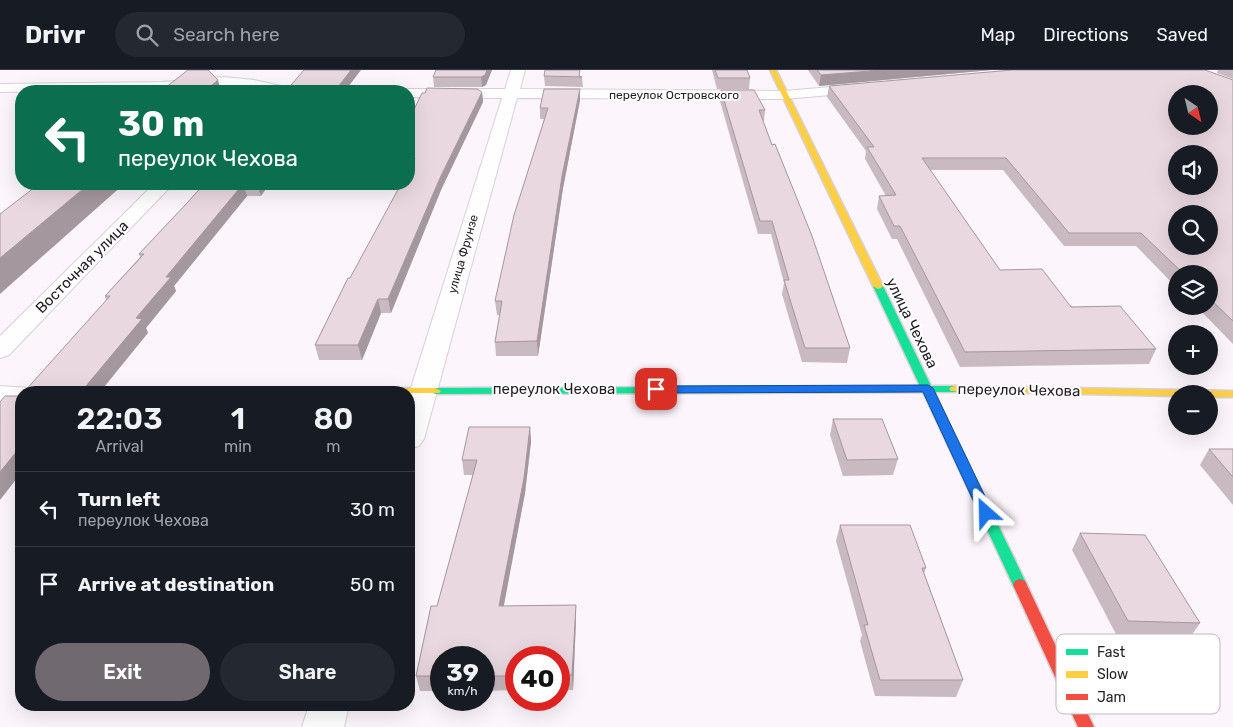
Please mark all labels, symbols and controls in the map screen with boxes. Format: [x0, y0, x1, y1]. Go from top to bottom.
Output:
search box [115, 12, 465, 57]
text: Drivr [25, 21, 85, 49]
icon: search [133, 21, 161, 49]
text: Search here [173, 23, 280, 46]
text: Map [980, 24, 1015, 46]
text: Directions [1043, 24, 1129, 46]
text: Saved [1157, 24, 1208, 46]
north arrow [1168, 85, 1218, 135]
map controls [1168, 85, 1218, 435]
street label: переулок Островского [609, 88, 739, 102]
text: 30 m [118, 103, 204, 145]
icon: left [35, 105, 100, 170]
text: переулок Чехова [118, 145, 298, 172]
button: sound [1168, 145, 1218, 195]
button: search [1168, 205, 1218, 255]
street label: улица Фрунзе [445, 213, 481, 295]
street label: Восточная улица [32, 217, 132, 317]
button: layers [1168, 265, 1218, 315]
street label: улица Чехова [882, 275, 942, 371]
button: + [1168, 325, 1218, 375]
pin [635, 368, 677, 410]
icon: arrive [642, 375, 670, 403]
street label: переулок Чехова [493, 380, 615, 398]
street label: переулок Чехова [958, 380, 1080, 400]
button: − [1168, 385, 1218, 435]
text: 22:03 [77, 401, 162, 437]
text: 1 [231, 401, 245, 437]
text: 80 [313, 401, 353, 437]
text: Arrival [96, 437, 144, 456]
text: min [224, 437, 252, 456]
text: m [326, 437, 341, 456]
position arrow [959, 486, 1011, 538]
text: Turn left [78, 488, 160, 511]
icon: left [35, 495, 63, 523]
text: 30 m [350, 498, 395, 521]
text: переулок Чехова [78, 511, 209, 530]
icon: arrive [35, 570, 63, 598]
text: Arrive at destination [78, 573, 274, 596]
text: 50 m [350, 573, 395, 596]
legend [1056, 634, 1220, 714]
button: Exit [35, 643, 210, 701]
button: Share [220, 643, 395, 701]
text: Fast [1097, 644, 1126, 661]
speed limit sign: 40 [505, 646, 570, 711]
text: 39 [446, 658, 479, 687]
text: Slow [1097, 666, 1128, 683]
text: km/h [448, 684, 477, 698]
text: Jam [1097, 689, 1126, 706]

